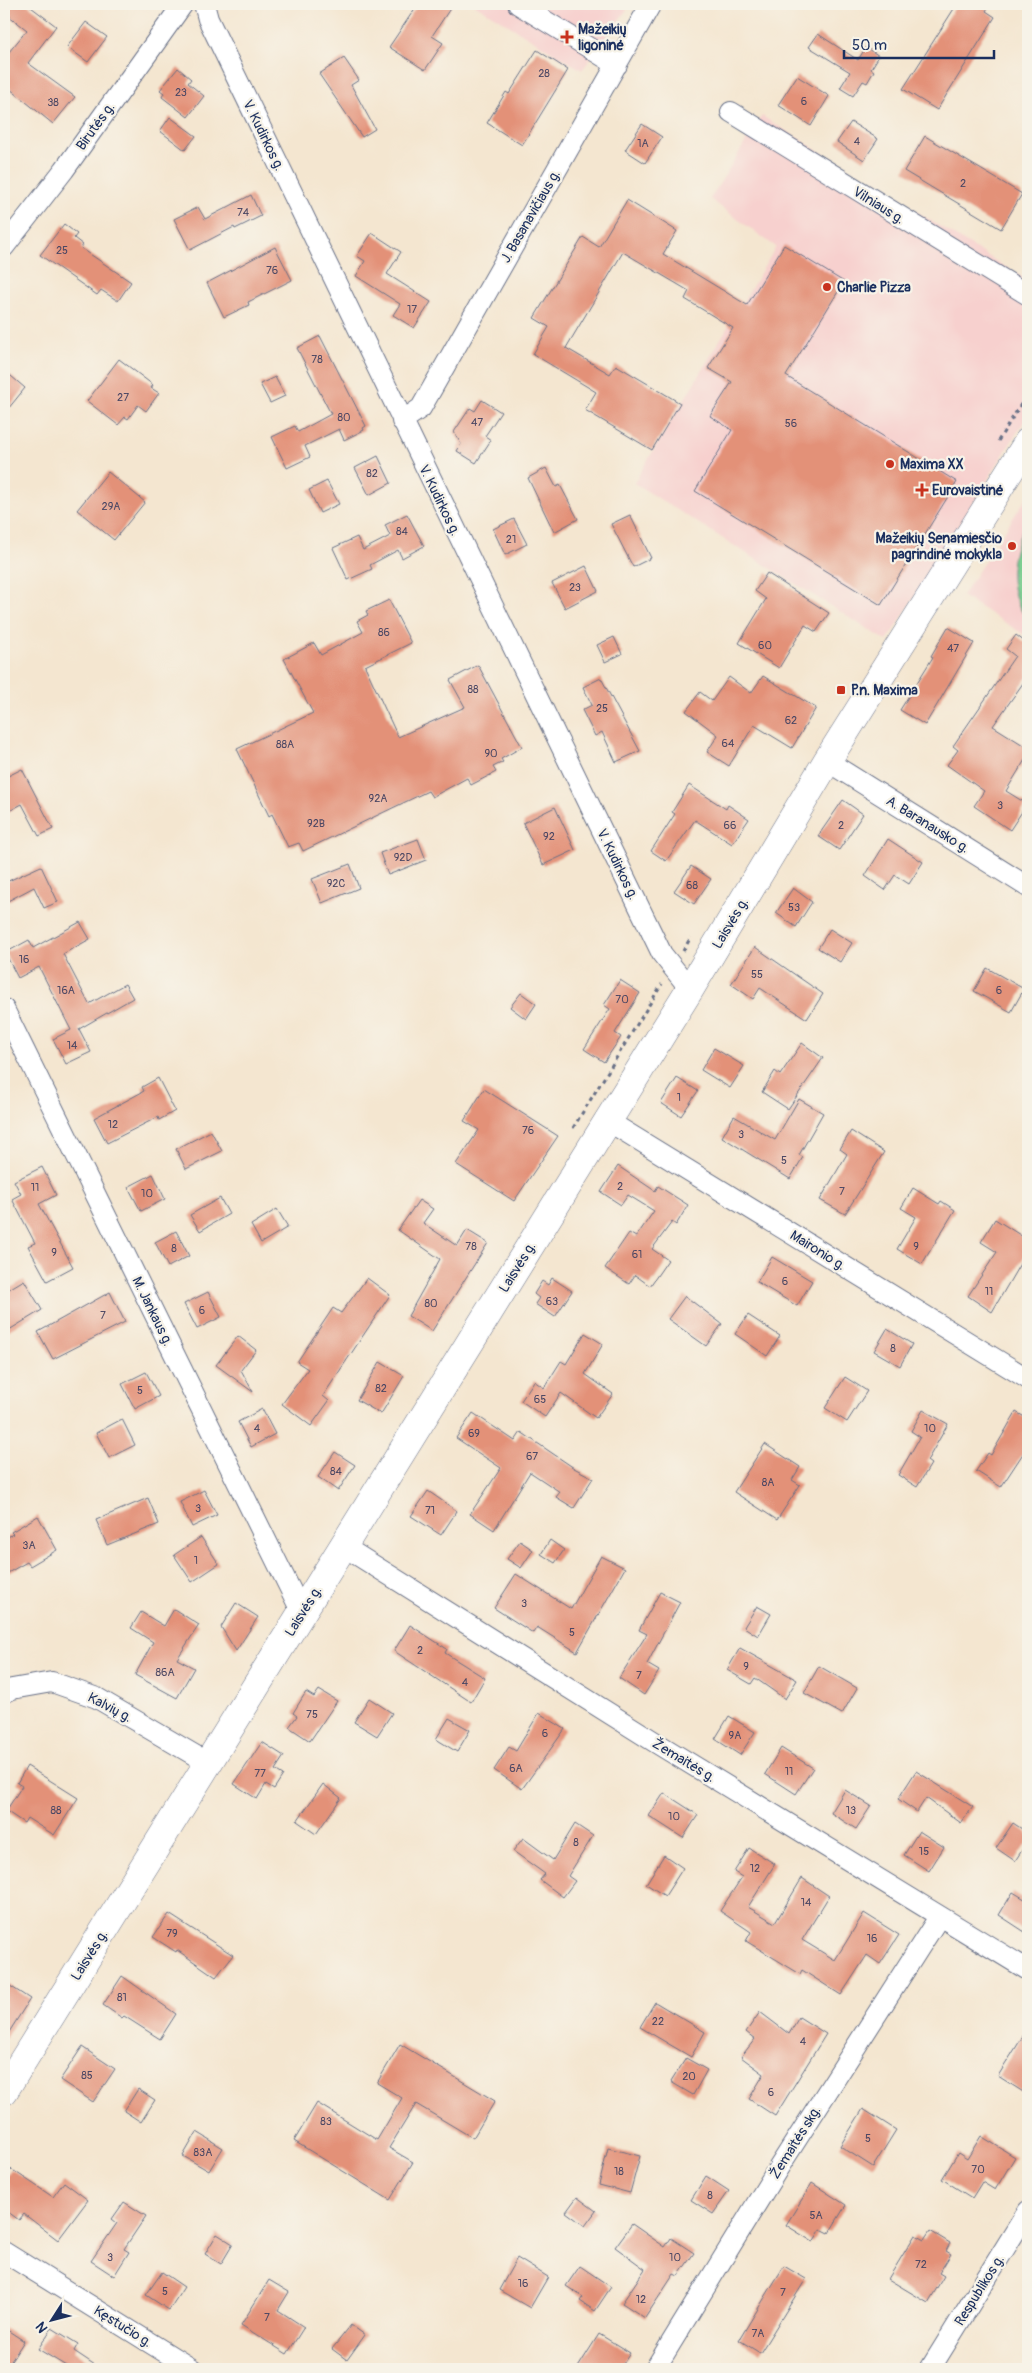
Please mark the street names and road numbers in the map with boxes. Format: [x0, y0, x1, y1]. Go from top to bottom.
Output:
street label: V. Kudirkos g. [239, 97, 288, 173]
street label: Birutės g. [72, 99, 118, 154]
street label: J. Basanavičiaus g. [497, 167, 564, 266]
street label: Vilniaus g. [850, 183, 908, 228]
street label: V. Kudirkos g. [415, 462, 464, 538]
street label: A. Baranausko g. [883, 792, 972, 857]
street label: V. Kudirkos g. [593, 826, 642, 902]
street label: Laisvės g. [709, 895, 752, 952]
street label: Maironio g. [787, 1227, 849, 1274]
street label: Laisvės g. [495, 1239, 540, 1296]
street label: M. Jankaus g. [128, 1274, 177, 1349]
street label: Laisvės g. [281, 1583, 326, 1640]
street label: Kalvių g. [85, 1689, 135, 1726]
street label: Žemaitės g. [649, 1735, 718, 1786]
street label: Laisvės g. [67, 1927, 112, 1984]
street label: Žemaitės skg. [766, 2103, 825, 2182]
street label: Respublikos g. [951, 2252, 1008, 2329]
street label: Kęstučio g. [91, 2302, 155, 2351]

